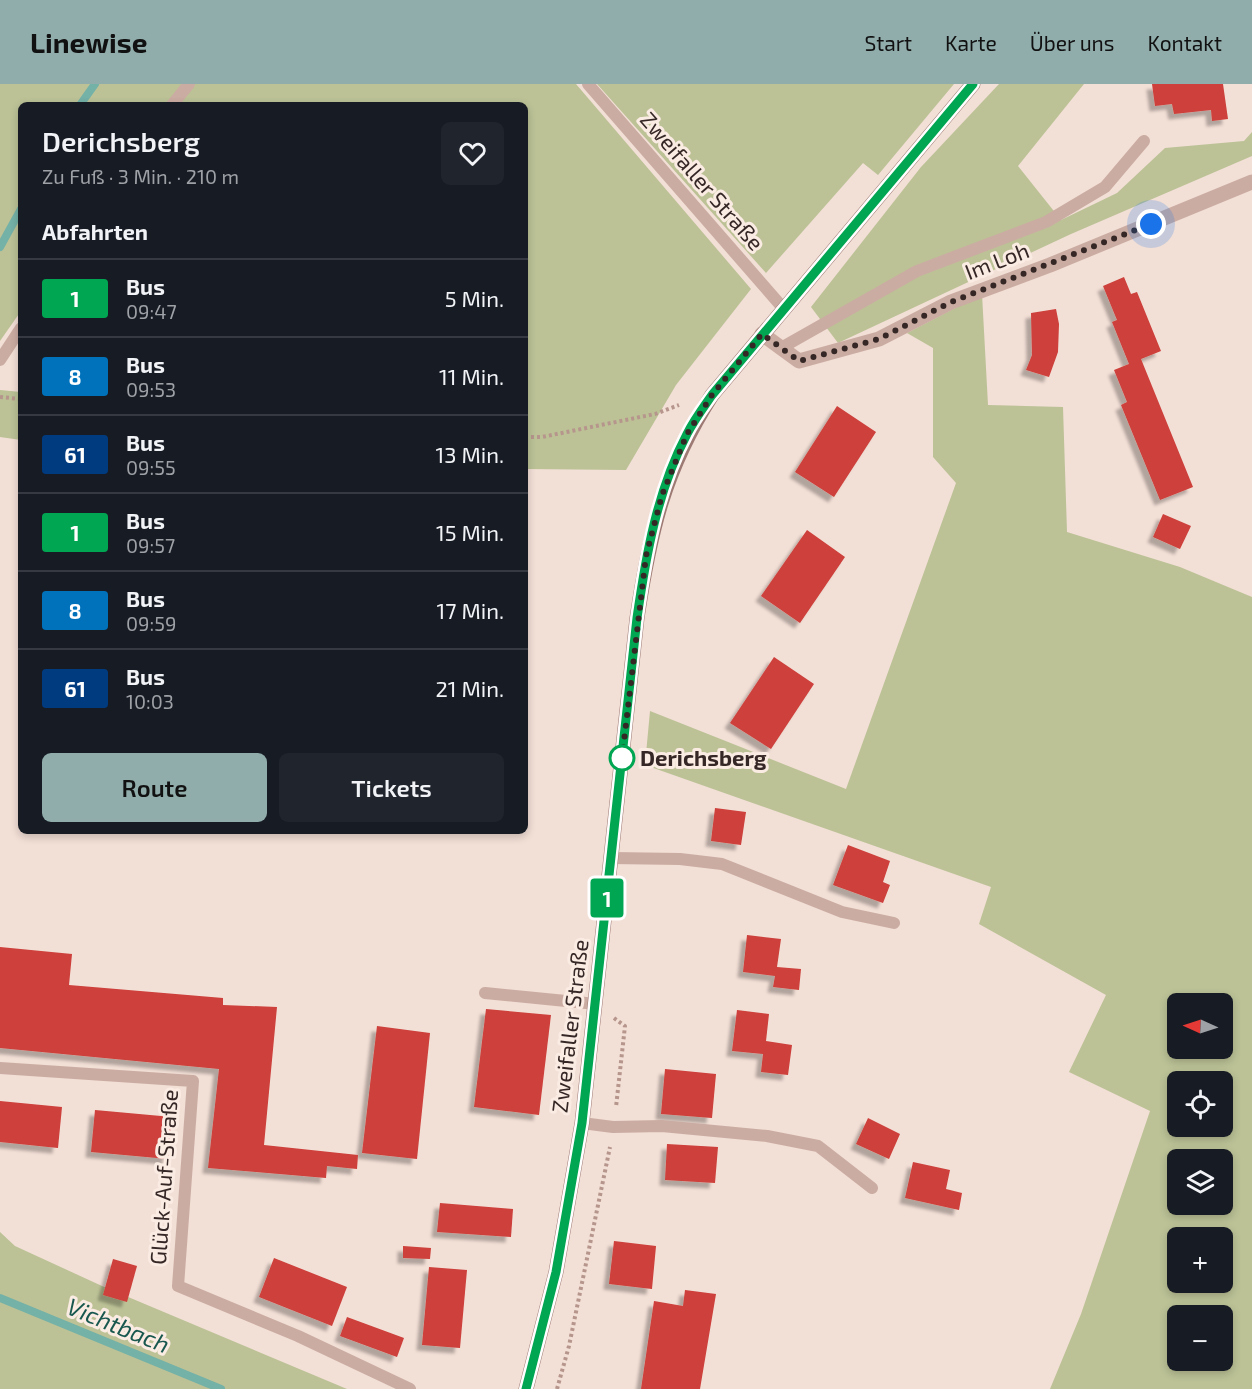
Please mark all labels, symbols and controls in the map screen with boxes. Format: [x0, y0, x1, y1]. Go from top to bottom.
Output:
text: Linewise [30, 25, 148, 59]
text: Start [865, 30, 912, 55]
text: Karte [945, 30, 997, 55]
text: Über uns [1030, 30, 1115, 55]
text: Kontakt [1148, 30, 1222, 55]
street label: Zweifaller Straße [636, 106, 770, 255]
button: heart [441, 122, 504, 185]
text: Derichsberg [42, 124, 200, 158]
text: Zu Fuß · 3 Min. · 210 m [42, 164, 239, 188]
your location [1136, 209, 1166, 239]
text: Abfahrten [42, 218, 148, 244]
street label: Im Loh [961, 236, 1032, 284]
text: Bus [126, 273, 165, 299]
text: 5 Min. [445, 285, 504, 311]
text: 1 [70, 286, 80, 311]
text: 09:47 [126, 299, 177, 323]
text: Bus [126, 351, 165, 377]
text: 11 Min. [439, 363, 504, 389]
text: 8 [68, 364, 82, 389]
text: 09:53 [126, 377, 176, 401]
text: Bus [126, 429, 165, 455]
text: 13 Min. [436, 441, 504, 467]
text: 61 [64, 442, 86, 467]
text: 09:55 [126, 455, 176, 479]
text: Bus [126, 507, 165, 533]
text: 15 Min. [436, 519, 504, 545]
text: 1 [70, 520, 80, 545]
text: 09:57 [126, 533, 175, 557]
text: Bus [126, 585, 165, 611]
text: 17 Min. [437, 597, 504, 623]
text: 8 [68, 598, 82, 623]
text: 09:59 [126, 611, 176, 635]
text: Bus [126, 663, 165, 689]
text: 21 Min. [435, 675, 504, 701]
text: 61 [64, 676, 86, 701]
text: 10:03 [126, 689, 174, 713]
place label: Derichsberg [640, 744, 767, 770]
marker: Derichsberg [609, 745, 635, 771]
button: Route [42, 753, 267, 822]
button: Tickets [279, 753, 504, 822]
line badge: 1 [588, 878, 626, 918]
text: 1 [602, 886, 612, 911]
street label: Zweifaller Straße [545, 938, 593, 1114]
north arrow [1167, 993, 1233, 1059]
map controls [1167, 993, 1233, 1371]
button: locate [1167, 1071, 1233, 1137]
street label: Glück-Auf-Straße [144, 1088, 182, 1266]
button: layers [1167, 1149, 1233, 1215]
button: + [1167, 1227, 1233, 1293]
water label: Vichtbach [63, 1291, 174, 1358]
button: − [1167, 1305, 1233, 1371]

